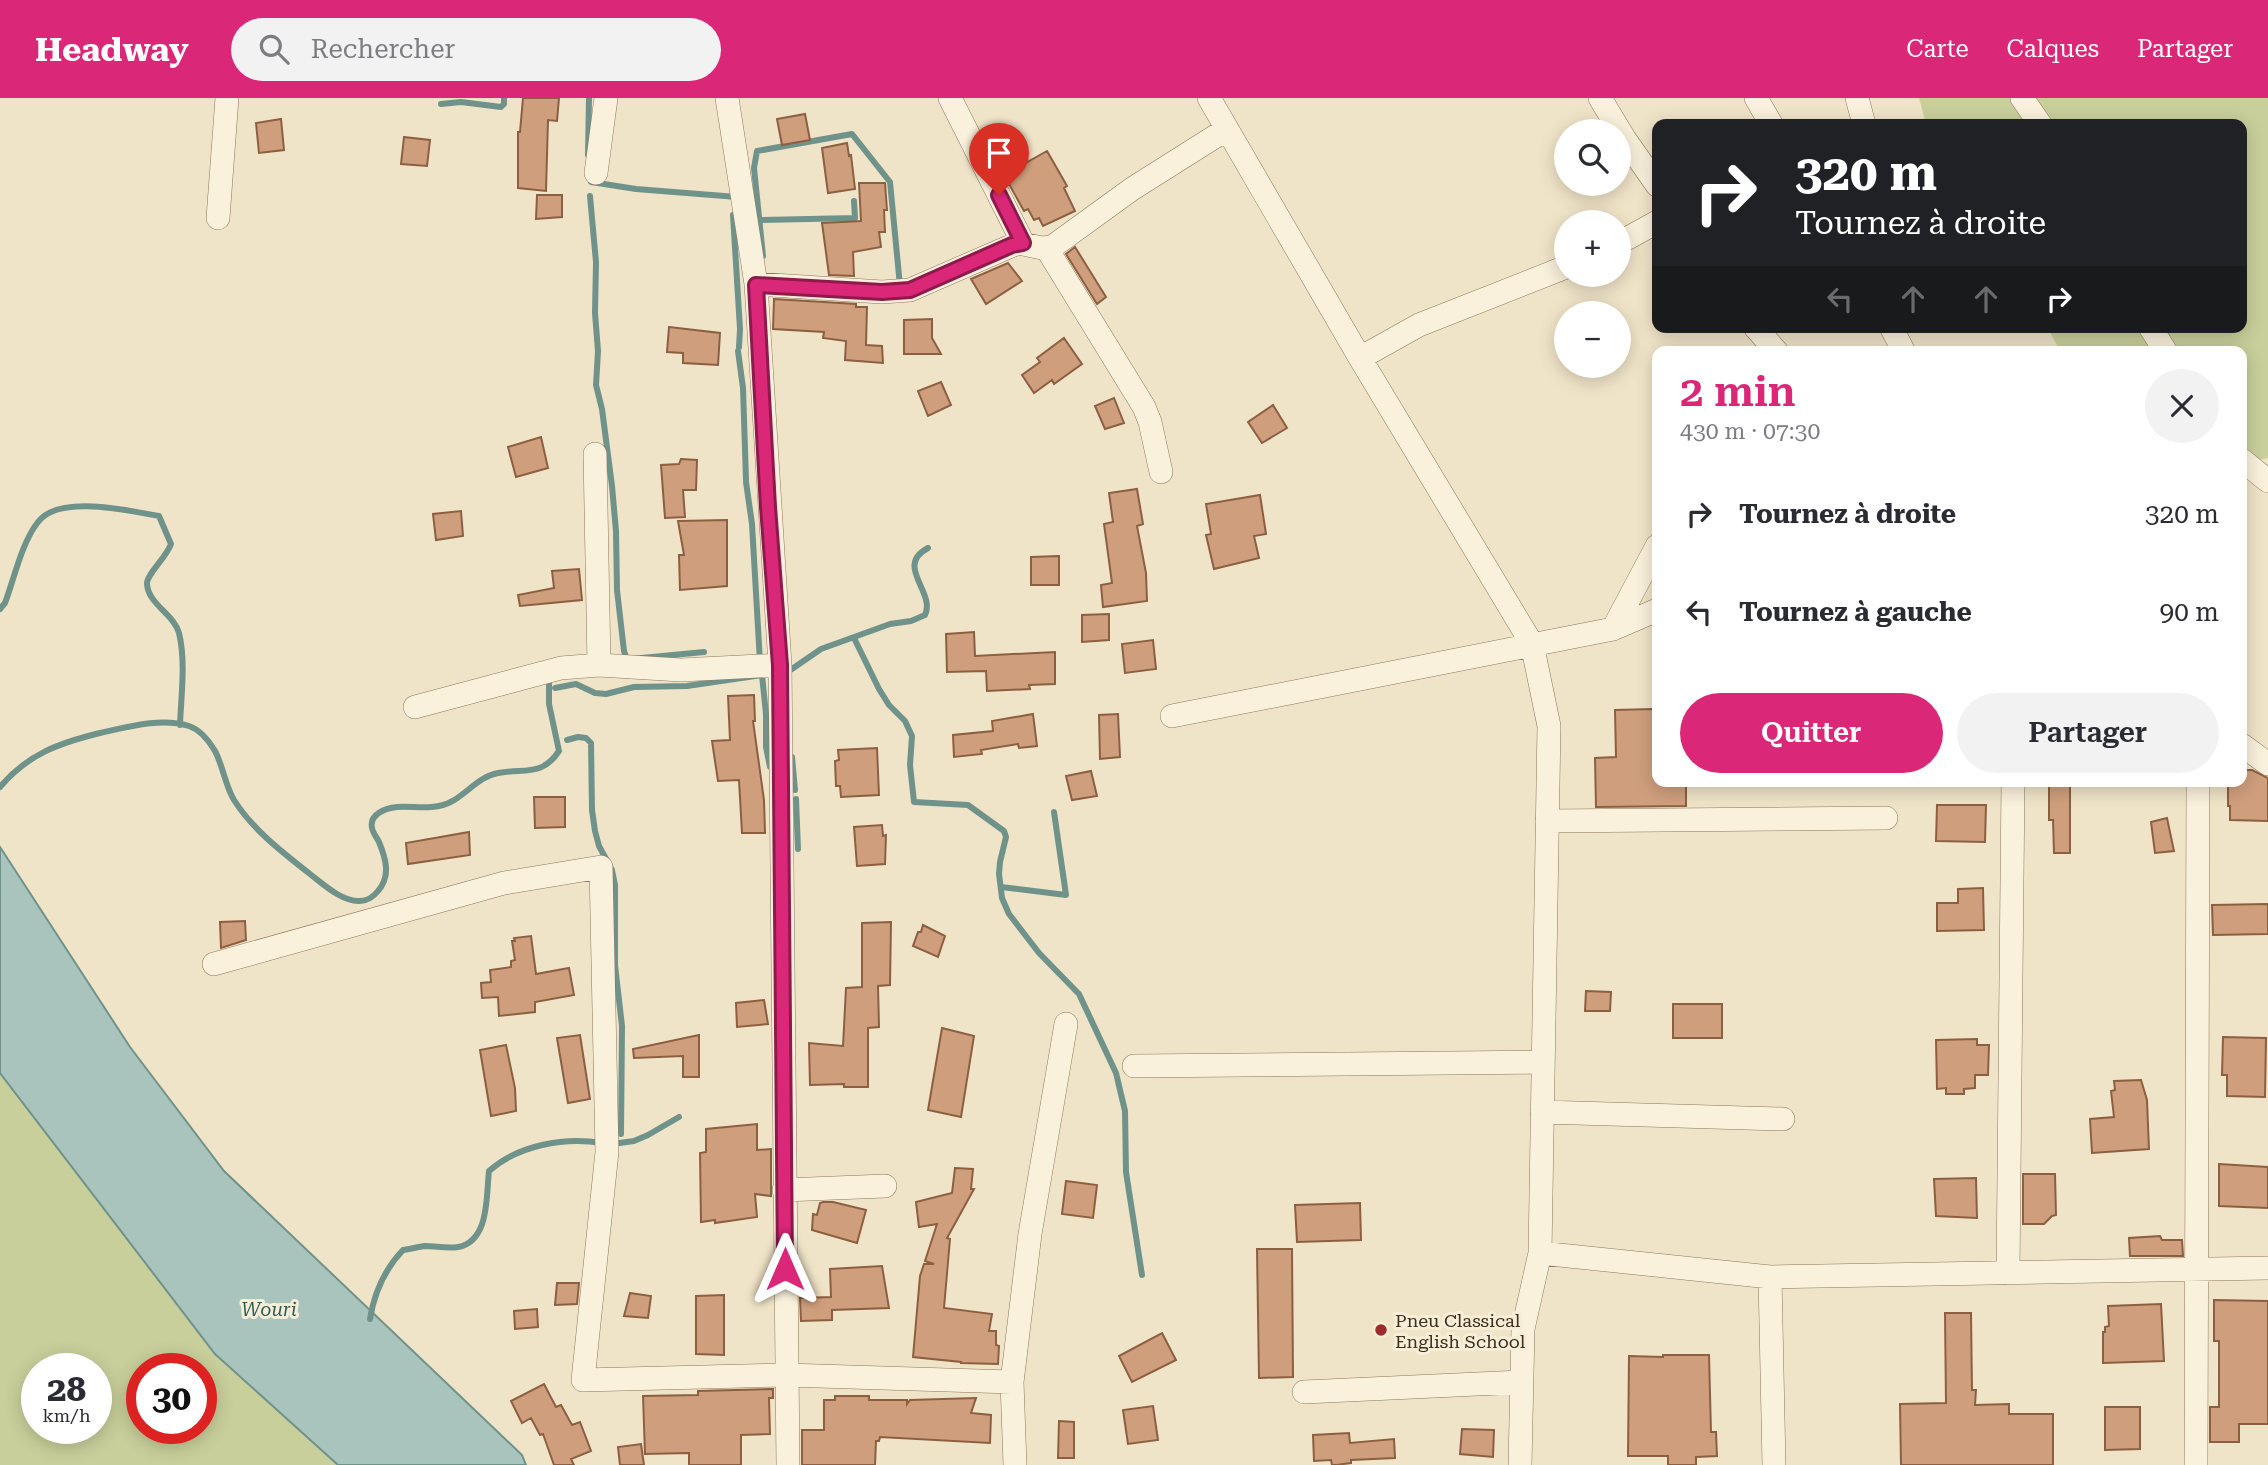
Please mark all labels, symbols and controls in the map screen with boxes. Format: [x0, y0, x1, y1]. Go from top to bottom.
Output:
search box [231, 18, 721, 81]
text: Headway [35, 30, 189, 69]
icon: search [255, 30, 293, 68]
text: Rechercher [311, 34, 455, 64]
text: Carte [1906, 35, 1969, 63]
text: Calques [2007, 35, 2099, 63]
text: Partager [2137, 35, 2233, 63]
map controls [1554, 119, 1631, 378]
button: search [1554, 119, 1631, 196]
pin [969, 123, 1029, 195]
icon: arrive [980, 134, 1018, 172]
text: 320 m [1795, 145, 1937, 202]
icon: right [1680, 147, 1771, 238]
text: Tournez à droite [1795, 204, 2046, 242]
button: + [1554, 210, 1631, 287]
icon: left [1821, 280, 1859, 318]
icon: ahead [1894, 280, 1932, 318]
icon: ahead [1967, 280, 2005, 318]
icon: right [2040, 280, 2078, 318]
button: − [1554, 301, 1631, 378]
text: 2 min [1680, 367, 1796, 416]
button: close [2145, 369, 2219, 443]
text: 430 m · 07:30 [1680, 418, 1820, 445]
icon: right [1680, 495, 1718, 533]
text: Tournez à droite [1739, 499, 1956, 529]
text: 320 m [2145, 499, 2219, 529]
icon: left [1680, 593, 1718, 631]
text: Tournez à gauche [1739, 597, 1972, 627]
text: 90 m [2160, 597, 2219, 627]
button: Quitter [1680, 693, 1943, 773]
button: Partager [1957, 693, 2219, 773]
position arrow [748, 1232, 822, 1306]
water label: Wouri [241, 1298, 297, 1321]
place label: Pneu Classical English School [1395, 1310, 1526, 1352]
marker: Pneu Classical English School [1373, 1322, 1389, 1338]
speed limit sign: 30 [126, 1353, 217, 1444]
text: 28 [47, 1369, 86, 1410]
text: km/h [42, 1405, 91, 1426]

